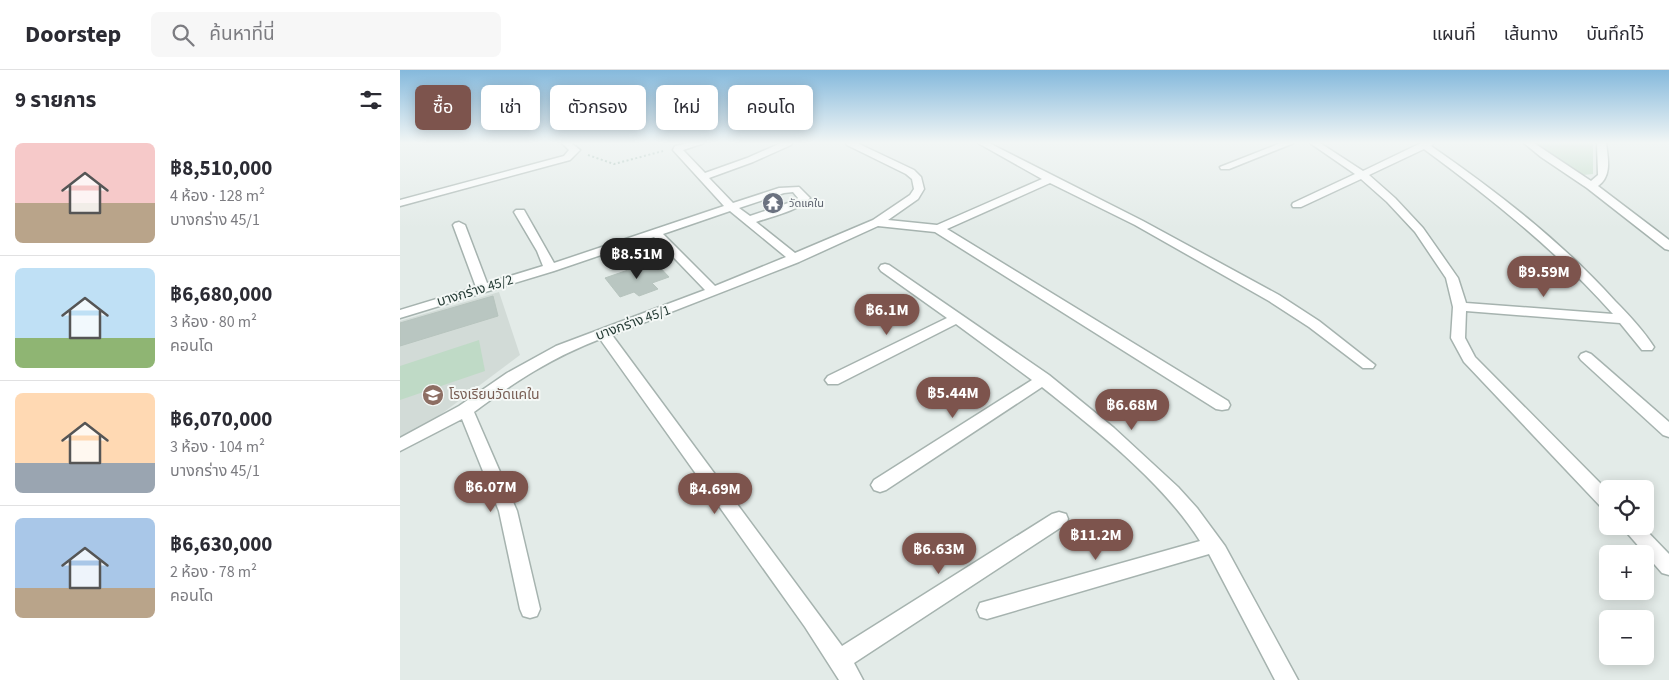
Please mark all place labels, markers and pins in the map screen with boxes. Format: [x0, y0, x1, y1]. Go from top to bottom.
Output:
temple icon: วัดแคใน [761, 191, 785, 215]
place label: วัดแคใน [789, 196, 824, 211]
pin: ฿8.51M [596, 238, 678, 280]
pin: ฿9.59M [1503, 256, 1585, 298]
pin: ฿6.1M [852, 294, 922, 336]
pin: ฿5.44M [912, 376, 994, 419]
school or university icon: โรงเรียนวัดแคใน [421, 383, 445, 407]
place label: โรงเรียนวัดแคใน [449, 385, 540, 405]
pin: ฿6.68M [1091, 388, 1173, 431]
pin: ฿6.07M [450, 470, 532, 513]
pin: ฿4.69M [674, 472, 756, 515]
pin: ฿11.2M [1055, 518, 1137, 561]
pin: ฿6.63M [898, 532, 980, 575]

